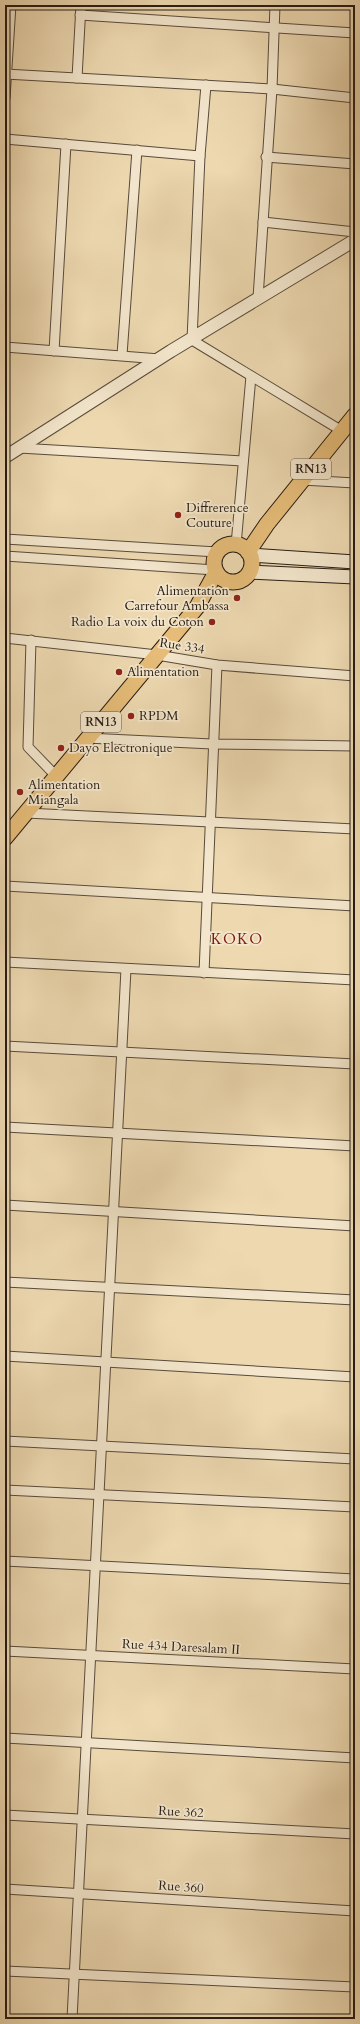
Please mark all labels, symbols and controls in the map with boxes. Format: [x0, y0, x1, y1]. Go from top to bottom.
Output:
road number: RN13 [291, 459, 331, 479]
place label: Diffrerence Couture [186, 499, 249, 532]
marker: Diffrerence Couture [173, 510, 183, 520]
place label: Alimentation Carrefour Ambassa [125, 582, 230, 615]
marker: Alimentation Carrefour Ambassa [232, 593, 242, 603]
place label: Radio La voix du Coton [71, 613, 205, 631]
marker: Radio La voix du Coton [207, 617, 217, 627]
street label: Rue 334 [158, 634, 206, 659]
place label: Alimentation [127, 663, 200, 681]
marker: Alimentation [114, 667, 124, 677]
place label: RPDM [139, 707, 179, 725]
marker: RPDM [126, 711, 136, 721]
road number: RN13 [81, 712, 121, 732]
place label: Dayo Electronique [69, 739, 173, 757]
marker: Dayo Electronique [56, 743, 66, 753]
place label: Alimentation Miangala [28, 776, 101, 809]
marker: Alimentation Miangala [15, 787, 25, 797]
district label: KOKO [211, 929, 263, 949]
street label: Rue 434 Daresalam II [122, 1635, 240, 1659]
street label: Rue 362 [158, 1802, 205, 1822]
street label: Rue 360 [158, 1876, 205, 1898]

